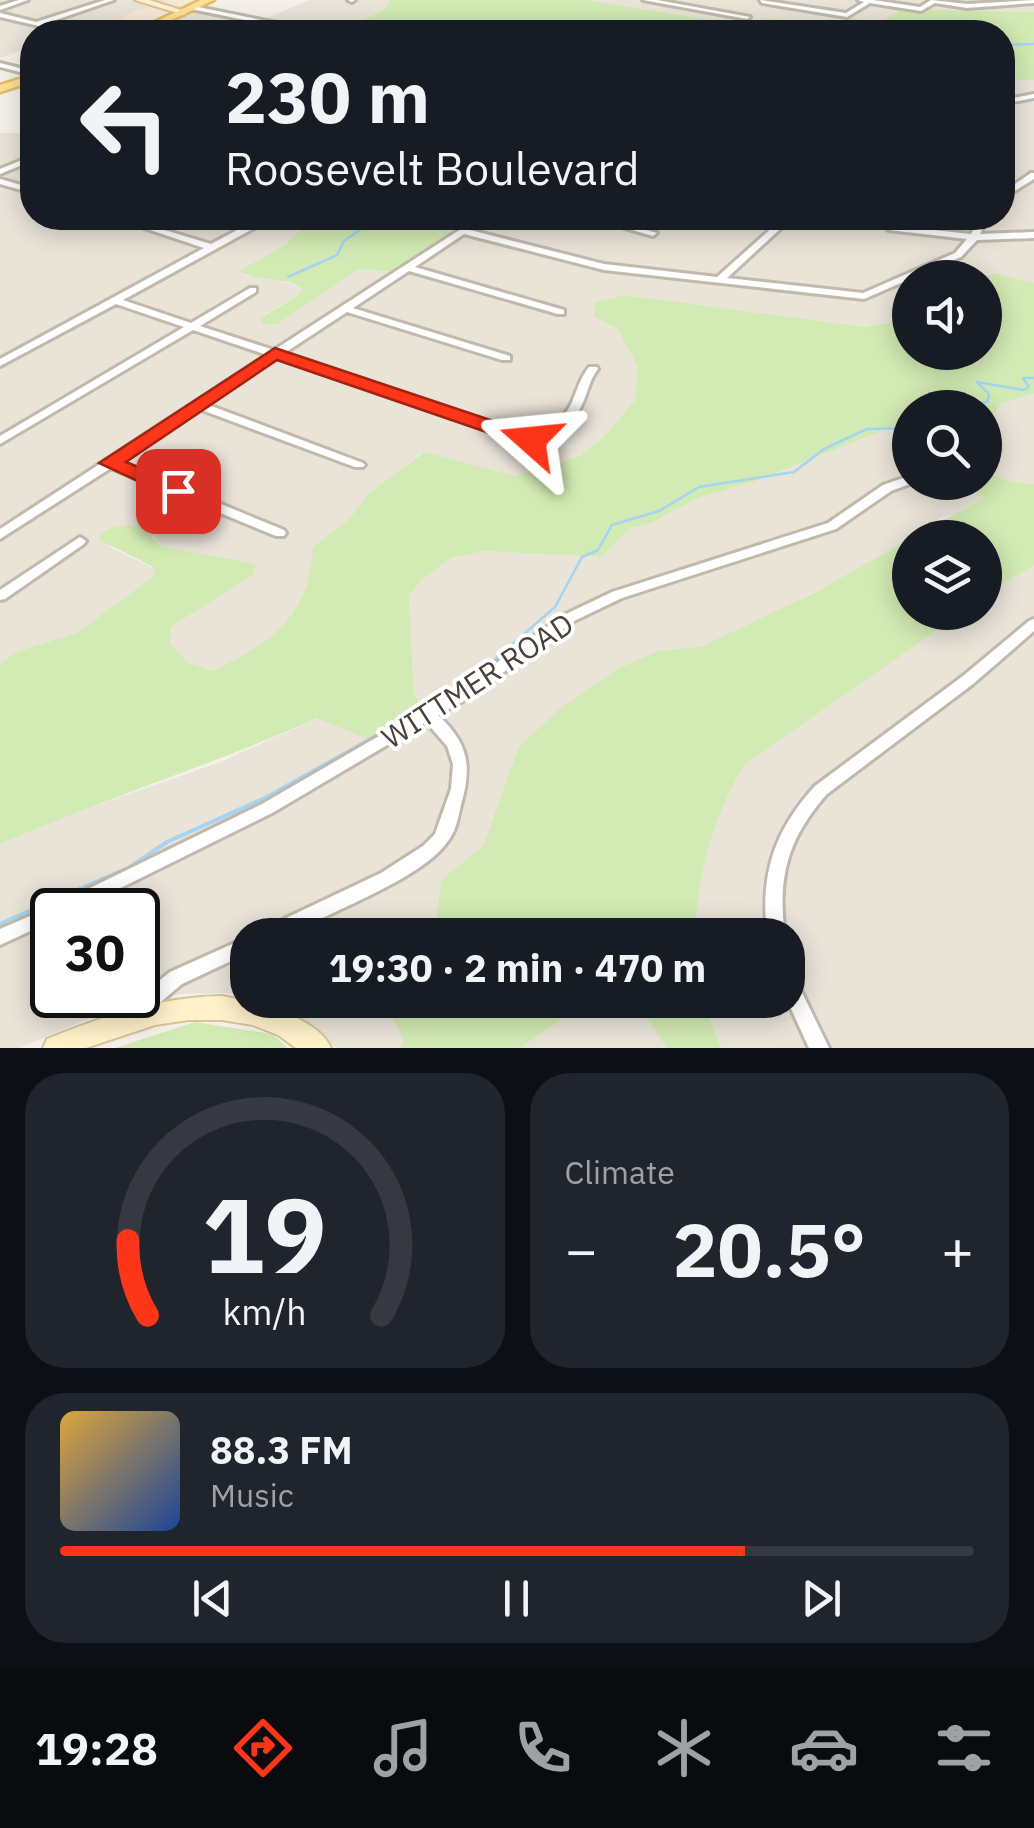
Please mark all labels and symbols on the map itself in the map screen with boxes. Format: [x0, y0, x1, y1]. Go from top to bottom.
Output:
position arrow [479, 388, 583, 492]
pin [136, 449, 221, 534]
street label: WITTMER ROAD [374, 604, 580, 756]
speed limit sign: 30 [30, 888, 160, 1018]

